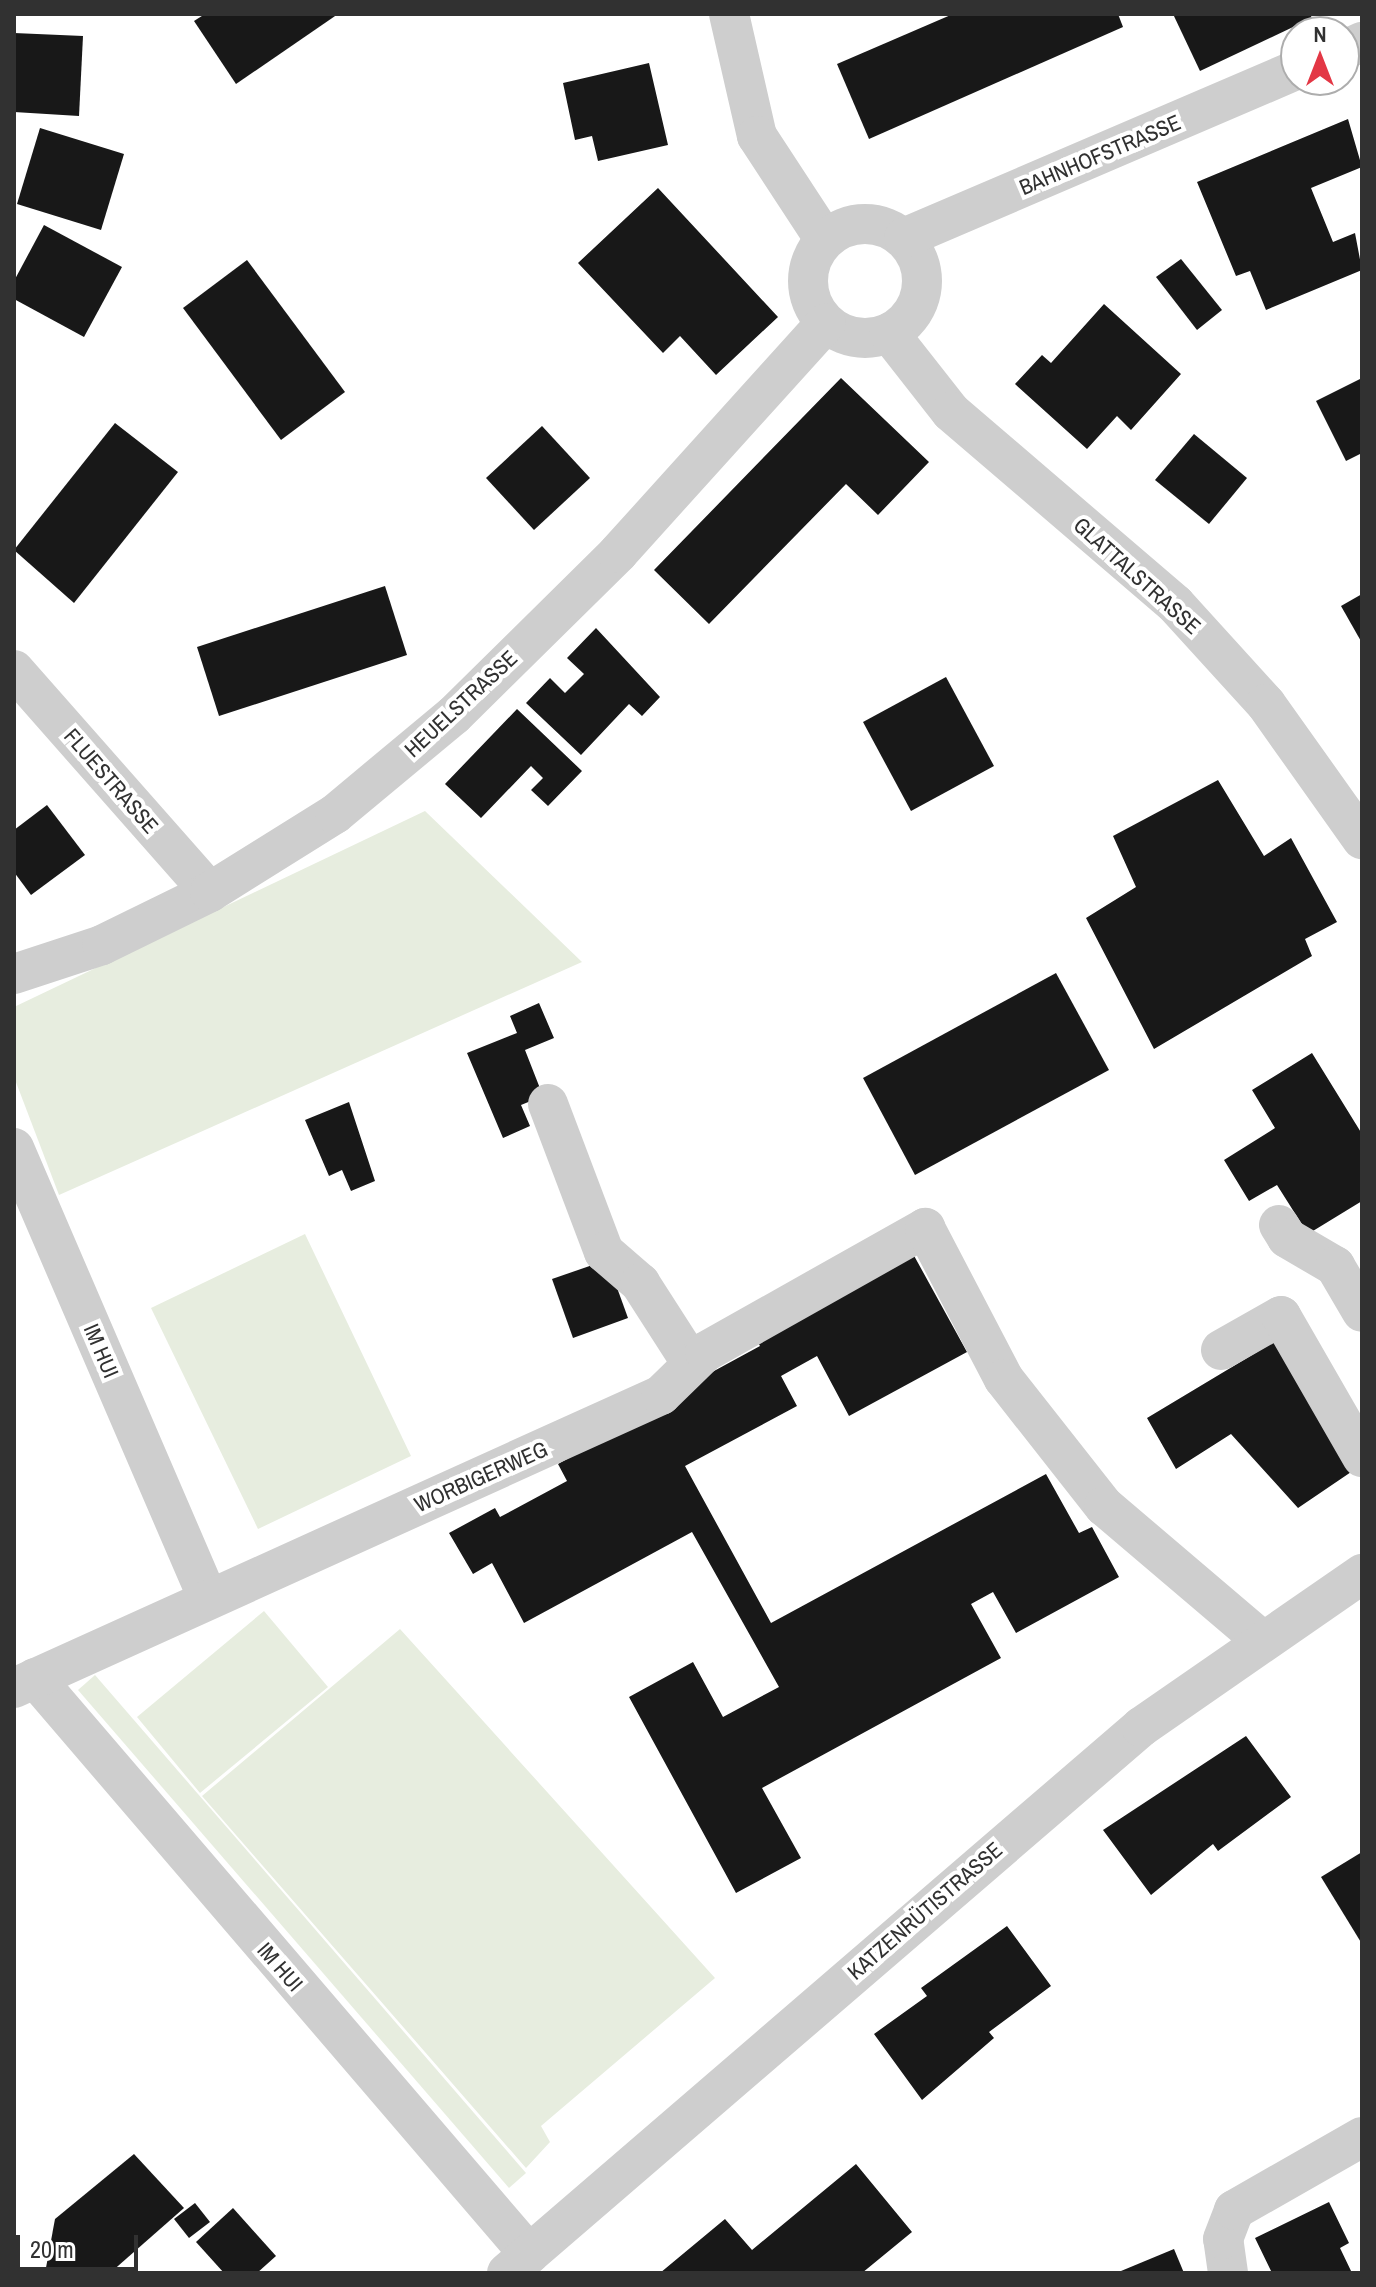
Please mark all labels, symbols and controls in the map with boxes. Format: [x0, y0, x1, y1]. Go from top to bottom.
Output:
north arrow [1280, 16, 1360, 96]
text: N [1313, 19, 1327, 49]
street label: BAHNHOFSTRASSE [1015, 109, 1185, 201]
street label: GLATTALSTRASSE [1068, 512, 1206, 640]
street label: HEUELSTRASSE [399, 645, 523, 763]
street label: FLUESTRASSE [58, 723, 164, 839]
street label: IM HUI [78, 1320, 124, 1382]
street label: WORBIGERWEG [410, 1436, 552, 1518]
street label: KATZENRÜTISTRASSE [842, 1837, 1008, 1985]
street label: IM HUI [252, 1937, 308, 1997]
scale bar [20, 2219, 142, 2269]
text: 20 m [30, 2233, 74, 2265]

